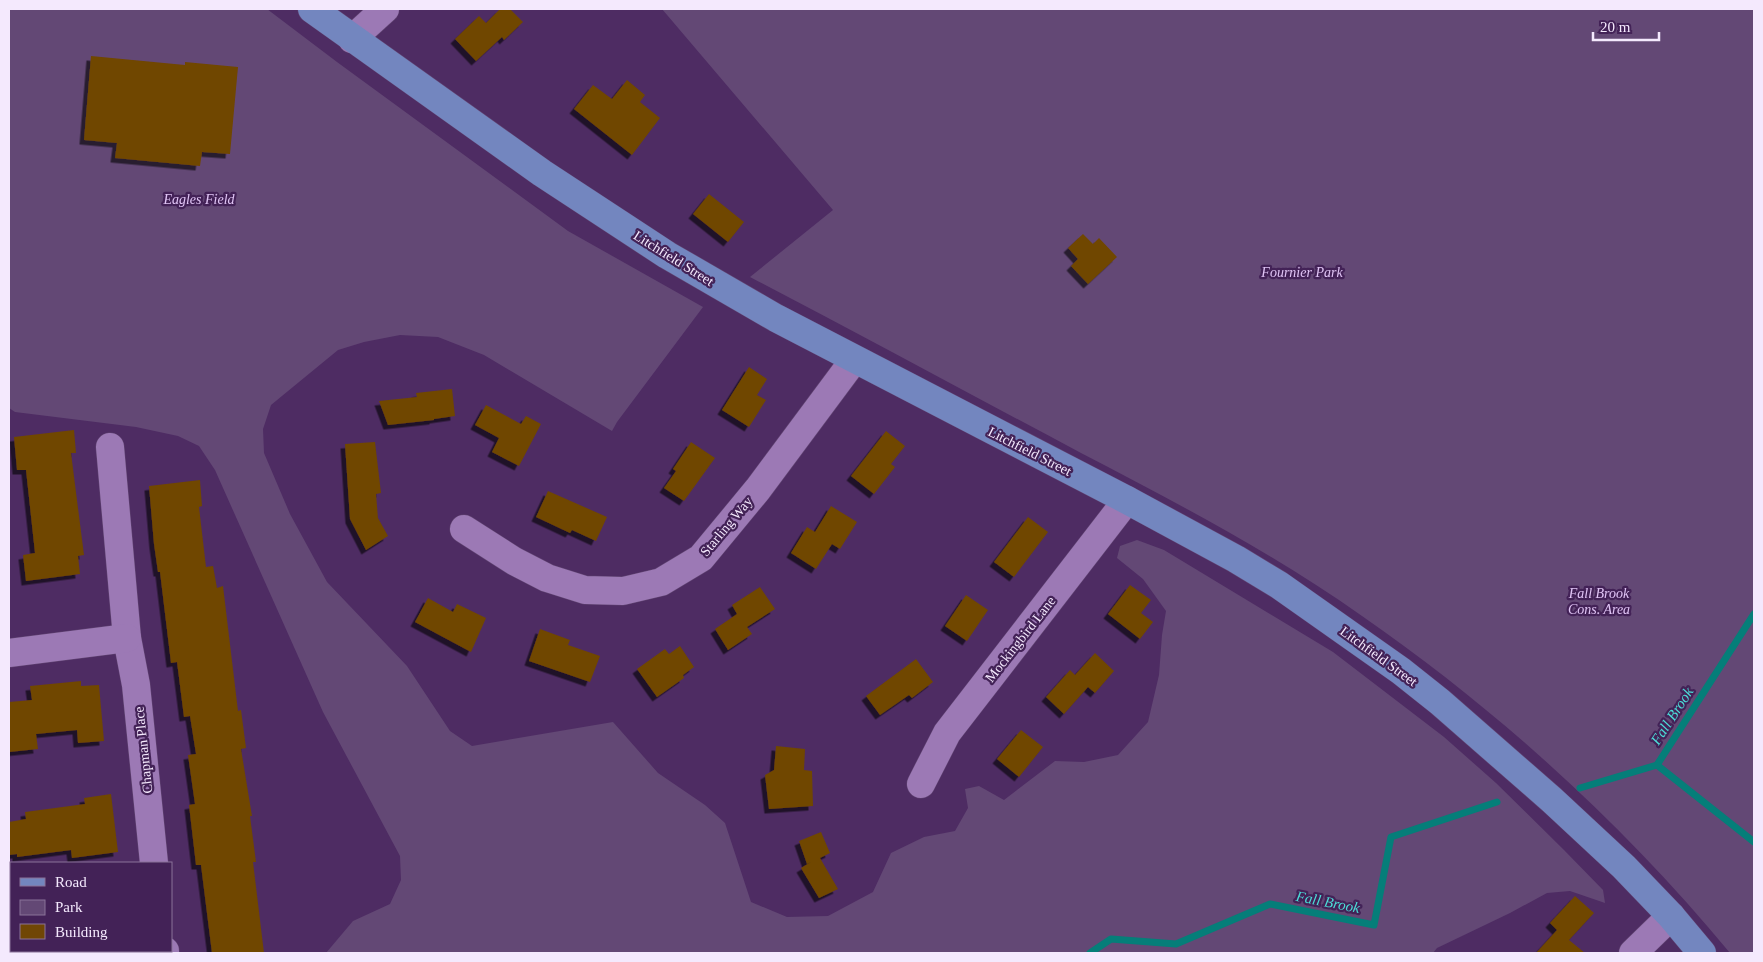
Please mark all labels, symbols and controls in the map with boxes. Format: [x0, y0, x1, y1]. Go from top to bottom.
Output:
scale bar [1593, 10, 1659, 42]
text: 20 m [1600, 19, 1631, 35]
park label: Eagles Field [162, 192, 236, 207]
street label: Litchfield Street [631, 228, 717, 289]
park label: Fournier Park [1260, 265, 1343, 280]
street label: Litchfield Street [986, 424, 1074, 479]
street label: Starling Way [697, 494, 756, 559]
park label: Fall Brook Cons. Area [1568, 586, 1630, 617]
street label: Mockingbird Lane [982, 593, 1059, 685]
street label: Litchfield Street [1337, 623, 1420, 689]
water label: Fall Brook [1647, 684, 1697, 748]
street label: Chapman Place [131, 706, 156, 794]
legend [10, 862, 172, 952]
text: Road [55, 874, 87, 890]
water label: Fall Brook [1294, 888, 1362, 916]
text: Park [55, 899, 83, 915]
text: Building [55, 924, 108, 940]

